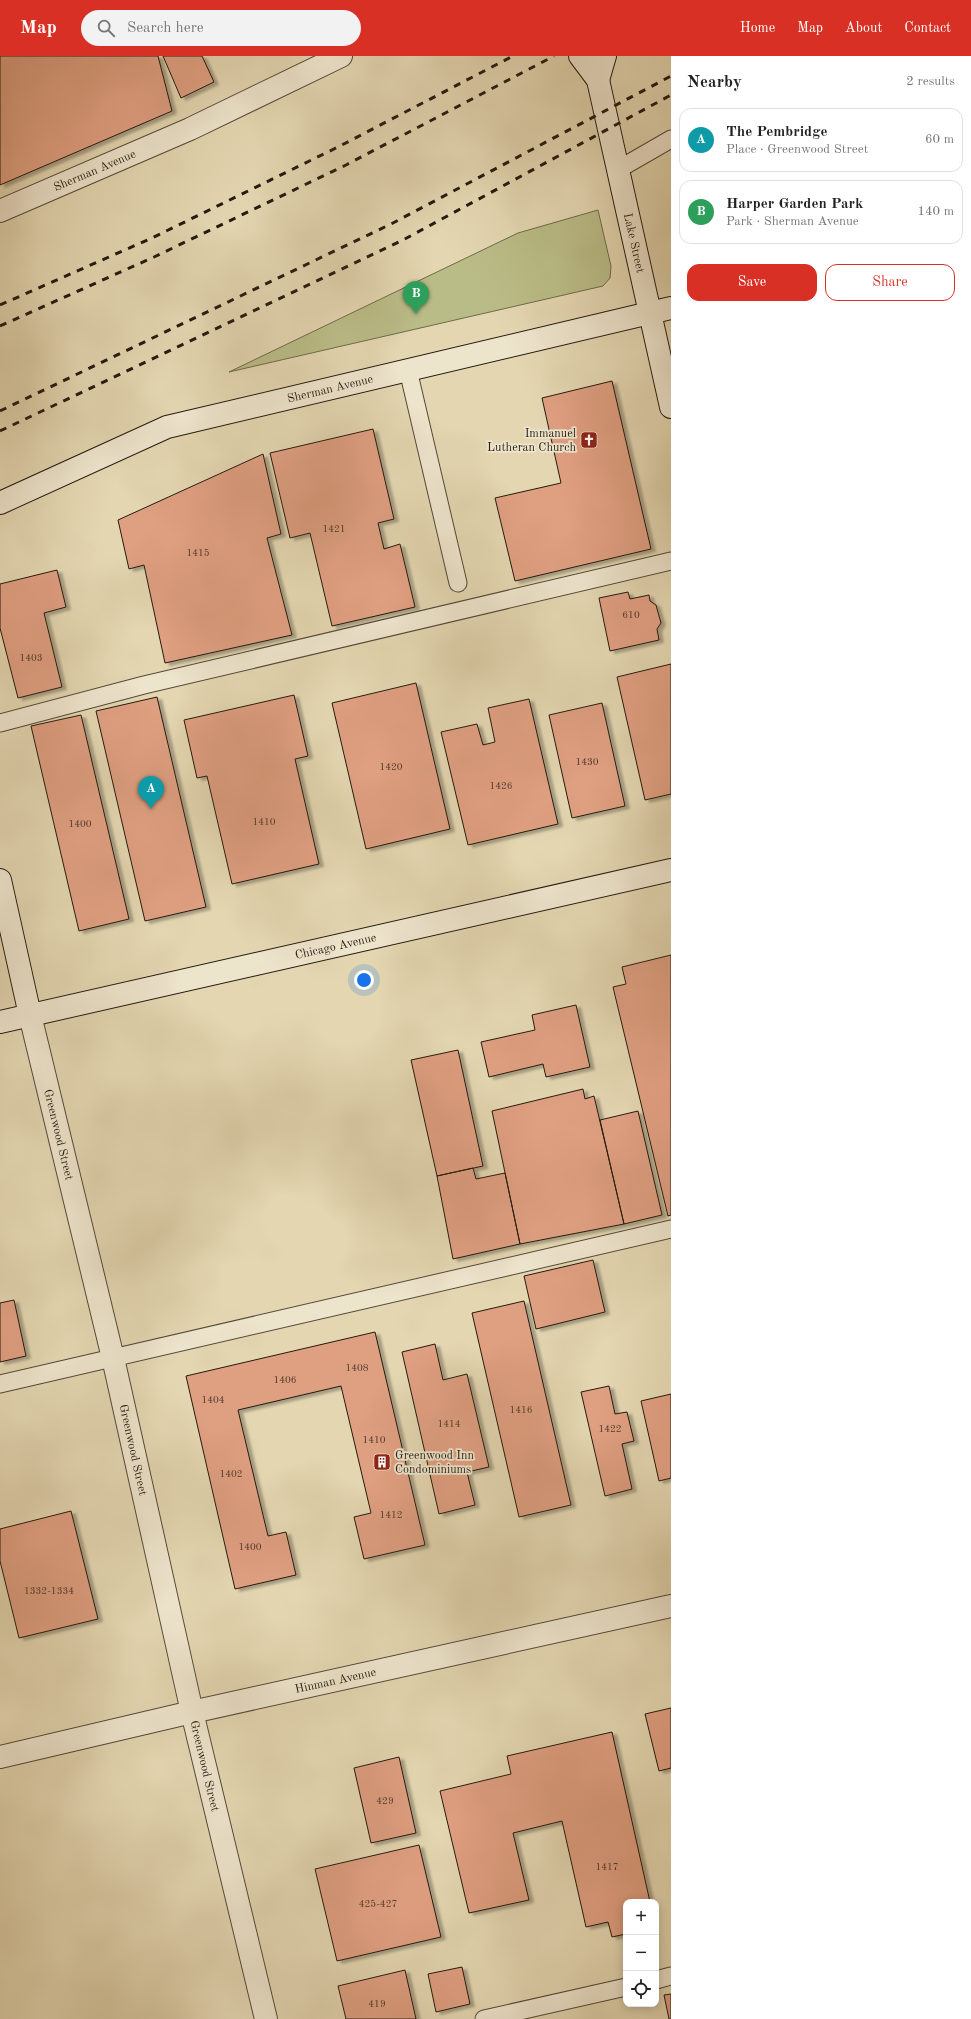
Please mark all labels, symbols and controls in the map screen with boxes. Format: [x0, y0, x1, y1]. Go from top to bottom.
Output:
search box [81, 10, 361, 46]
icon: search [95, 17, 117, 39]
text: Map [20, 19, 57, 38]
text: Search here [127, 21, 204, 36]
text: Home [740, 21, 775, 35]
text: Map [797, 21, 823, 35]
text: About [845, 21, 882, 35]
text: Contact [904, 21, 951, 35]
text: Nearby [687, 74, 742, 91]
text: 2 results [906, 75, 955, 88]
text: The Pembridge [726, 125, 828, 140]
text: A [696, 133, 706, 146]
text: 60 m [925, 133, 954, 146]
text: Place · Greenwood Street [726, 143, 868, 156]
street label: Sherman Avenue [52, 148, 138, 194]
text: Harper Garden Park [726, 197, 863, 212]
text: B [696, 205, 706, 218]
text: 140 m [917, 205, 954, 218]
street label: Lake Street [621, 212, 646, 274]
text: Park · Sherman Avenue [726, 215, 859, 228]
button: Save [687, 264, 817, 301]
button: Share [825, 264, 955, 301]
pin: B [403, 281, 429, 314]
street label: Sherman Avenue [286, 373, 375, 405]
place label: Immanuel Lutheran Church [487, 428, 576, 454]
church icon: Immanuel Lutheran Church [579, 430, 599, 450]
house number: 1421 [322, 524, 346, 534]
house number: 1415 [186, 548, 210, 558]
house number: 610 [622, 610, 640, 620]
house number: 1403 [19, 653, 43, 663]
house number: 1430 [575, 757, 599, 767]
house number: 1420 [379, 762, 403, 772]
pin: A [138, 776, 164, 809]
house number: 1426 [489, 781, 513, 791]
house number: 1410 [252, 817, 276, 827]
house number: 1400 [68, 819, 92, 829]
street label: Chicago Avenue [294, 932, 378, 962]
your location [354, 970, 374, 990]
street label: Greenwood Street [41, 1088, 75, 1182]
house number: 1408 [345, 1363, 369, 1373]
house number: 1406 [273, 1375, 297, 1385]
house number: 1404 [201, 1395, 225, 1405]
street label: Greenwood Street [117, 1403, 149, 1497]
house number: 1416 [509, 1405, 533, 1415]
house number: 1414 [437, 1419, 461, 1429]
house number: 1422 [598, 1424, 622, 1434]
house number: 1410 [362, 1435, 386, 1445]
place label: Greenwood Inn Condominiums [395, 1450, 475, 1476]
building icon: Greenwood Inn Condominiums [372, 1452, 392, 1472]
house number: 1402 [219, 1469, 243, 1479]
house number: 1412 [379, 1510, 403, 1520]
house number: 1400 [238, 1542, 262, 1552]
house number: 1332-1334 [24, 1586, 74, 1596]
street label: Hinman Avenue [294, 1666, 378, 1696]
street label: Greenwood Street [187, 1719, 221, 1813]
house number: 429 [376, 1796, 394, 1806]
house number: 1417 [595, 1862, 619, 1872]
house number: 425-427 [359, 1899, 397, 1909]
map controls [623, 1899, 659, 2007]
button: + [623, 1899, 659, 1935]
button: − [623, 1935, 659, 1971]
button: locate [623, 1971, 659, 2007]
house number: 419 [368, 1999, 386, 2009]

